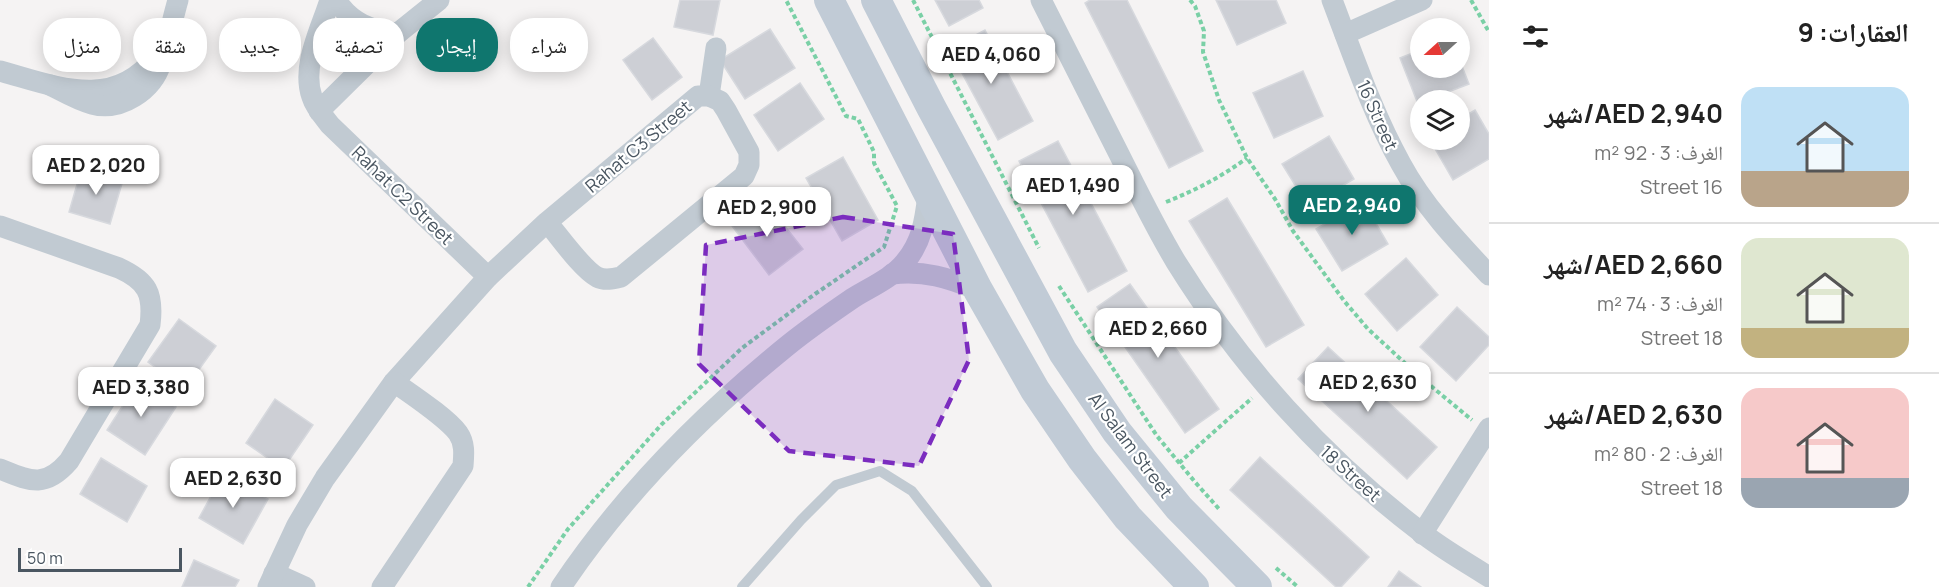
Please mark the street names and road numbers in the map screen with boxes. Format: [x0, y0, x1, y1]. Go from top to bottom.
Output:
street label: 16 Street [1352, 76, 1404, 154]
street label: Rahat C3 Street [580, 94, 696, 198]
street label: Rahat C2 Street [347, 140, 459, 250]
street label: Al Salam Street [1083, 387, 1179, 503]
street label: 18 Street [1315, 439, 1387, 507]

